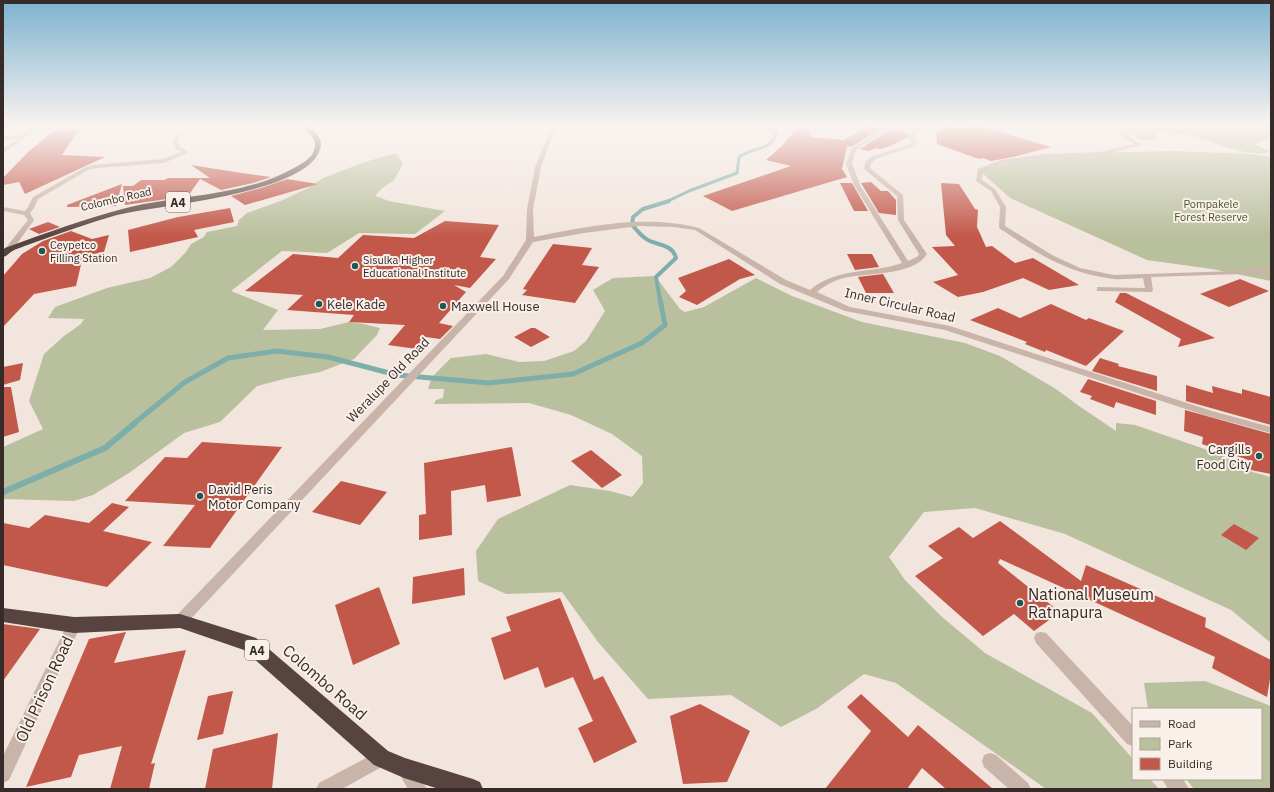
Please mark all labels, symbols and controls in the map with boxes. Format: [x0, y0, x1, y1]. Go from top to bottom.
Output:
street label: Colombo Road [79, 184, 153, 214]
road number: A4 [166, 192, 190, 212]
park label: Pompakele Forest Reserve [1174, 197, 1248, 224]
place label: Ceypetco Filling Station [50, 238, 117, 265]
marker: Ceypetco Filling Station [37, 246, 47, 256]
place label: Sisulka Higher Educational Institute [363, 253, 466, 280]
marker: Sisulka Higher Educational Institute [350, 261, 360, 271]
street label: Inner Circular Road [843, 284, 957, 326]
place label: Kele Kade [327, 296, 385, 313]
place label: Maxwell House [451, 298, 540, 315]
marker: Kele Kade [314, 299, 324, 309]
marker: Maxwell House [438, 301, 448, 311]
street label: Weralupe Old Road [343, 334, 433, 426]
place label: Cargills Food City [1197, 441, 1252, 473]
marker: Cargills Food City [1254, 451, 1264, 461]
place label: David Peris Motor Company [208, 481, 301, 513]
marker: David Peris Motor Company [195, 491, 205, 501]
place label: National Museum Ratnapura [1028, 584, 1154, 622]
marker: National Museum Ratnapura [1015, 598, 1025, 608]
street label: Old Prison Road [11, 633, 77, 745]
road number: A4 [245, 640, 269, 660]
street label: Colombo Road [279, 640, 371, 724]
legend [1132, 708, 1262, 780]
text: Road [1168, 716, 1196, 731]
text: Park [1168, 736, 1193, 751]
text: Building [1168, 756, 1213, 771]

